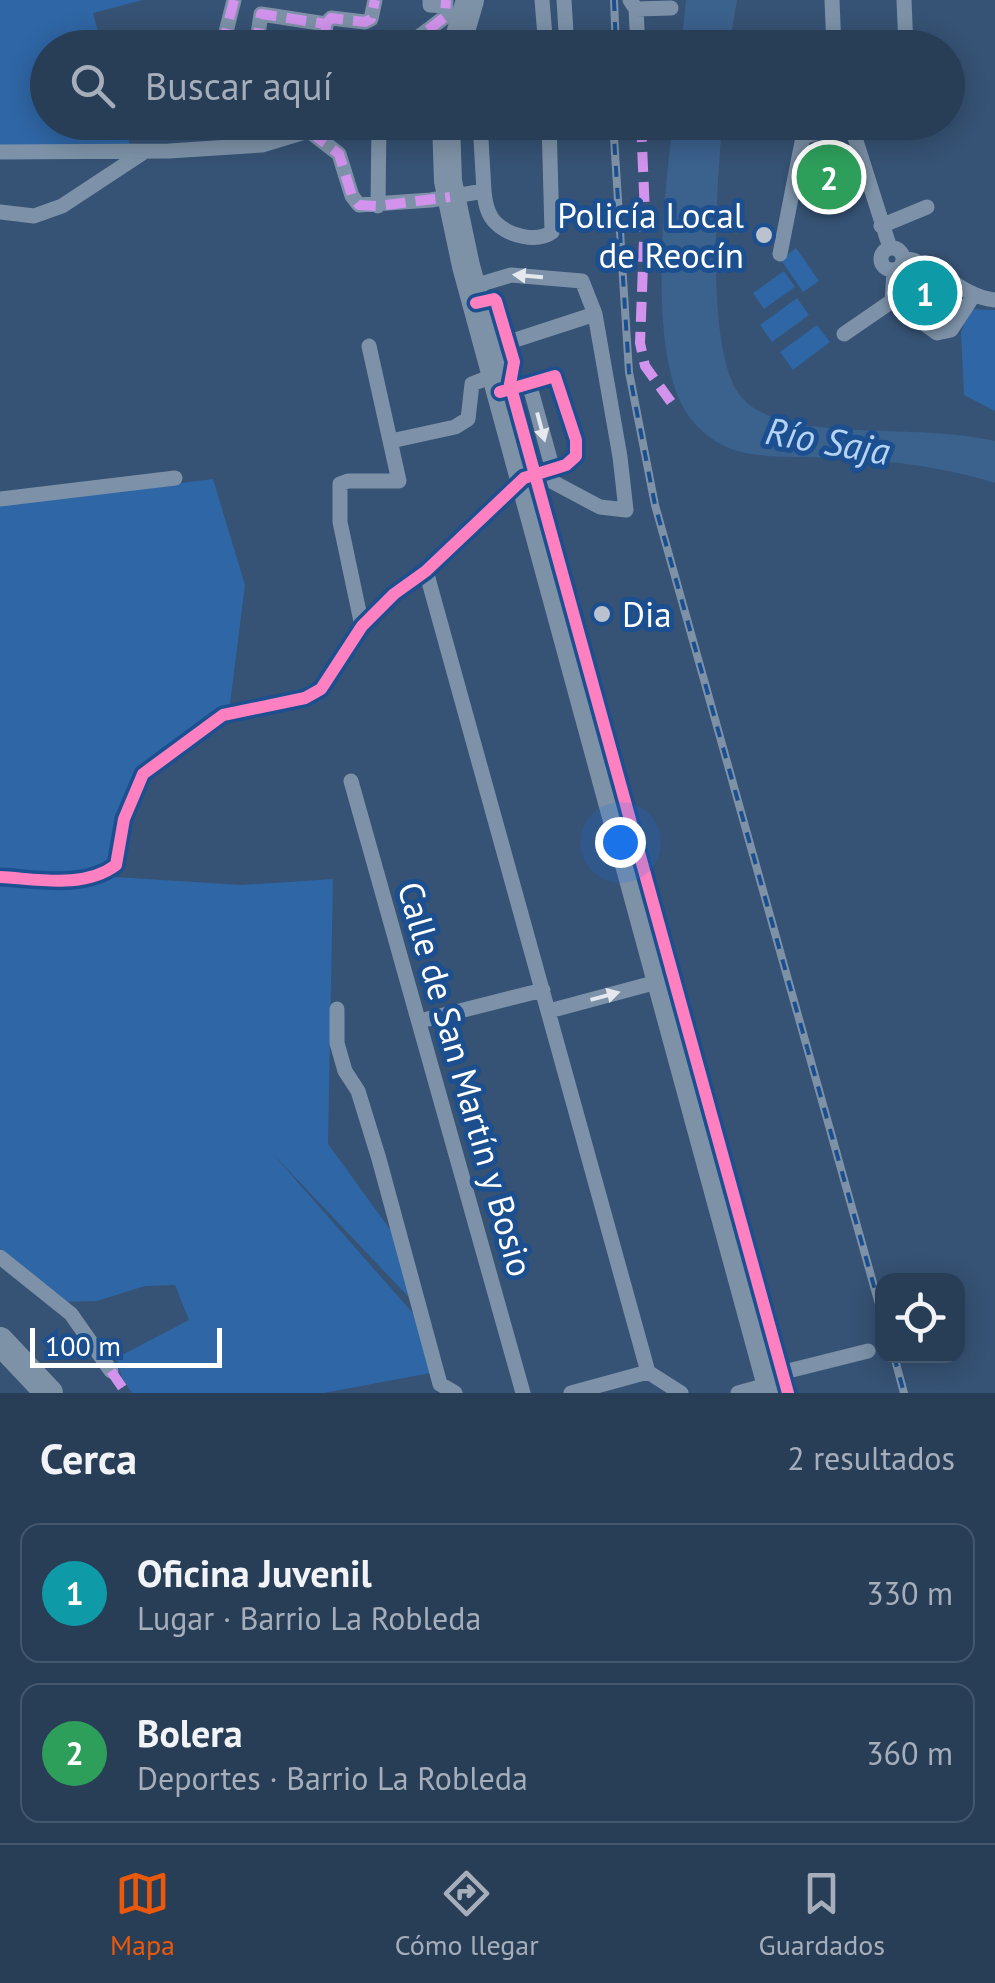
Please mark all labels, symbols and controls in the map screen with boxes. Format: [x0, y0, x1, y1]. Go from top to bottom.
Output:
search box [30, 30, 965, 140]
icon: search [65, 58, 120, 113]
text: Buscar aquí [145, 61, 333, 110]
pin: 2 [796, 140, 862, 214]
place label: Policía Local de Reocín [557, 192, 744, 278]
marker: Policía Local de Reocín [753, 224, 775, 246]
pin: 1 [892, 256, 958, 330]
one-way arrow [512, 268, 544, 284]
water label: Río Saja [762, 405, 895, 475]
one-way arrow [534, 412, 550, 443]
place label: Dia [622, 591, 672, 637]
marker: Dia [591, 603, 613, 625]
your location [595, 817, 646, 868]
street label: Calle de San Martín y Bosio [388, 876, 544, 1282]
one-way arrow [590, 987, 621, 1003]
map controls [875, 1273, 965, 1363]
button: locate [875, 1273, 965, 1363]
scale bar [30, 1323, 222, 1368]
text: 100 m [45, 1327, 121, 1364]
text: Cerca [40, 1431, 137, 1486]
text: 2 resultados [787, 1437, 955, 1479]
text: Oficina Juvenil [137, 1548, 372, 1597]
text: 1 [65, 1572, 84, 1614]
text: 330 m [866, 1572, 953, 1614]
text: Lugar · Barrio La Robleda [137, 1597, 481, 1639]
text: Bolera [137, 1708, 243, 1757]
text: 2 [65, 1732, 84, 1774]
text: 360 m [866, 1732, 953, 1774]
text: Deportes · Barrio La Robleda [137, 1757, 528, 1799]
tab: Mapa [110, 1866, 175, 1963]
tab: Cómo llegar [395, 1866, 539, 1963]
tab: Guardados [759, 1866, 885, 1963]

